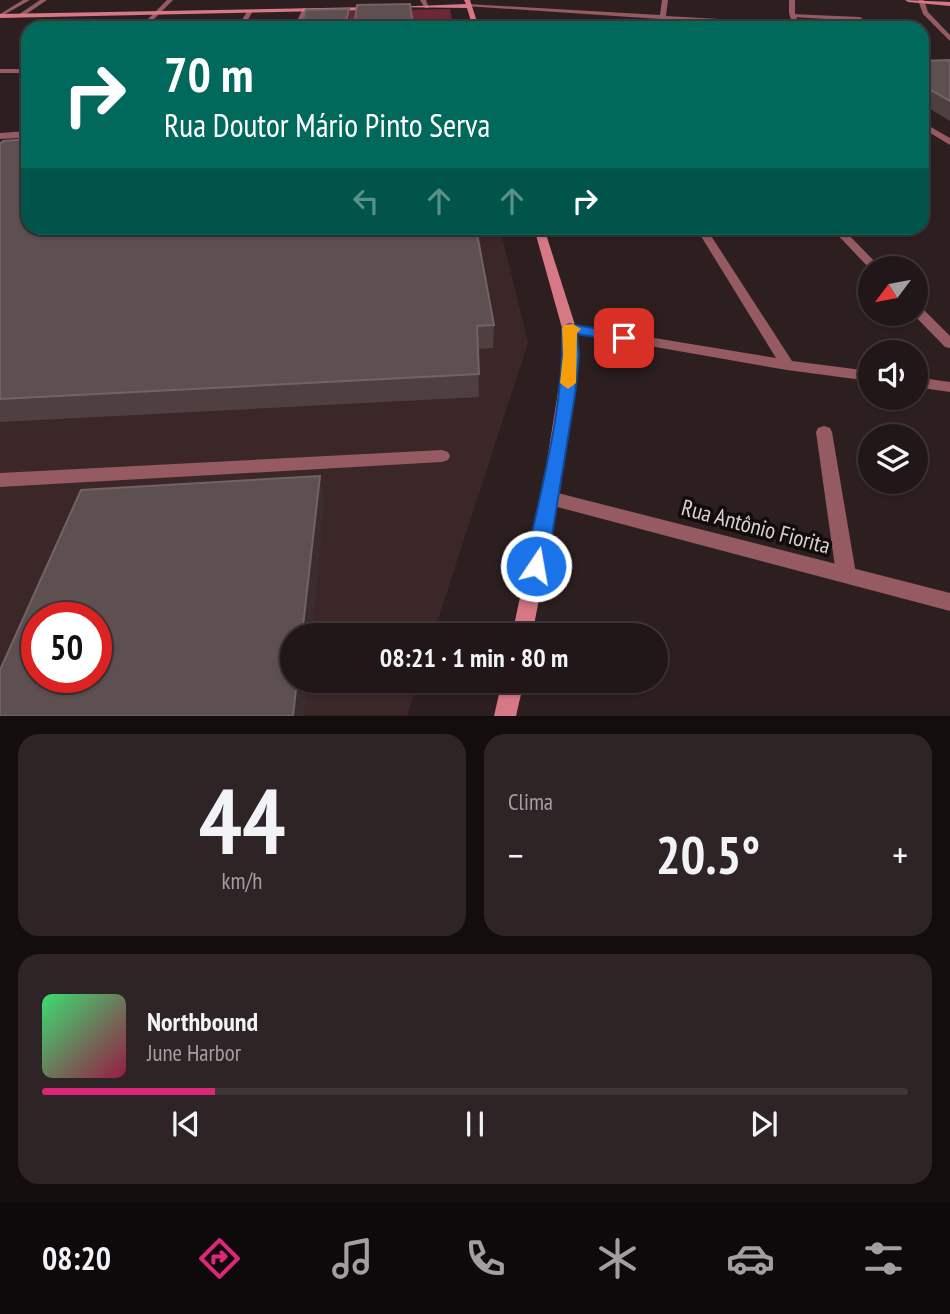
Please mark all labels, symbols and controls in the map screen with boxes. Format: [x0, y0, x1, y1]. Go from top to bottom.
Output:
text: 70 m [164, 42, 253, 106]
icon: right [49, 49, 140, 140]
text: Rua Doutor Mário Pinto Serva [164, 104, 490, 146]
icon: left [347, 182, 385, 220]
icon: ahead [420, 182, 458, 220]
icon: ahead [493, 182, 531, 220]
icon: right [566, 182, 604, 220]
north arrow [858, 256, 928, 326]
map controls [858, 256, 928, 494]
pin [594, 308, 654, 368]
icon: arrive [605, 319, 643, 357]
button: sound [858, 340, 928, 410]
button: layers [858, 424, 928, 494]
street label: Rua Antônio Fiorita [679, 492, 833, 560]
position arrow [499, 529, 573, 603]
speed limit sign: 50 [21, 602, 112, 693]
text: 08:21 · 1 min · 80 m [380, 641, 568, 674]
text: 44 [199, 761, 286, 879]
text: Clima [508, 787, 553, 816]
text: 20.5° [656, 821, 760, 888]
text: − [508, 830, 524, 879]
text: + [892, 830, 908, 879]
text: km/h [222, 866, 262, 895]
text: Northbound [147, 1005, 258, 1038]
text: June Harbor [147, 1038, 241, 1067]
icon: previous [167, 1105, 205, 1143]
icon: pause [456, 1105, 494, 1143]
icon: next [745, 1105, 783, 1143]
icon: directions [195, 1234, 244, 1283]
icon: music [328, 1234, 377, 1283]
icon: phone [461, 1234, 510, 1283]
icon: climate [593, 1234, 642, 1283]
icon: car [726, 1234, 775, 1283]
icon: filters [859, 1234, 908, 1283]
text: 08:20 [42, 1237, 111, 1279]

